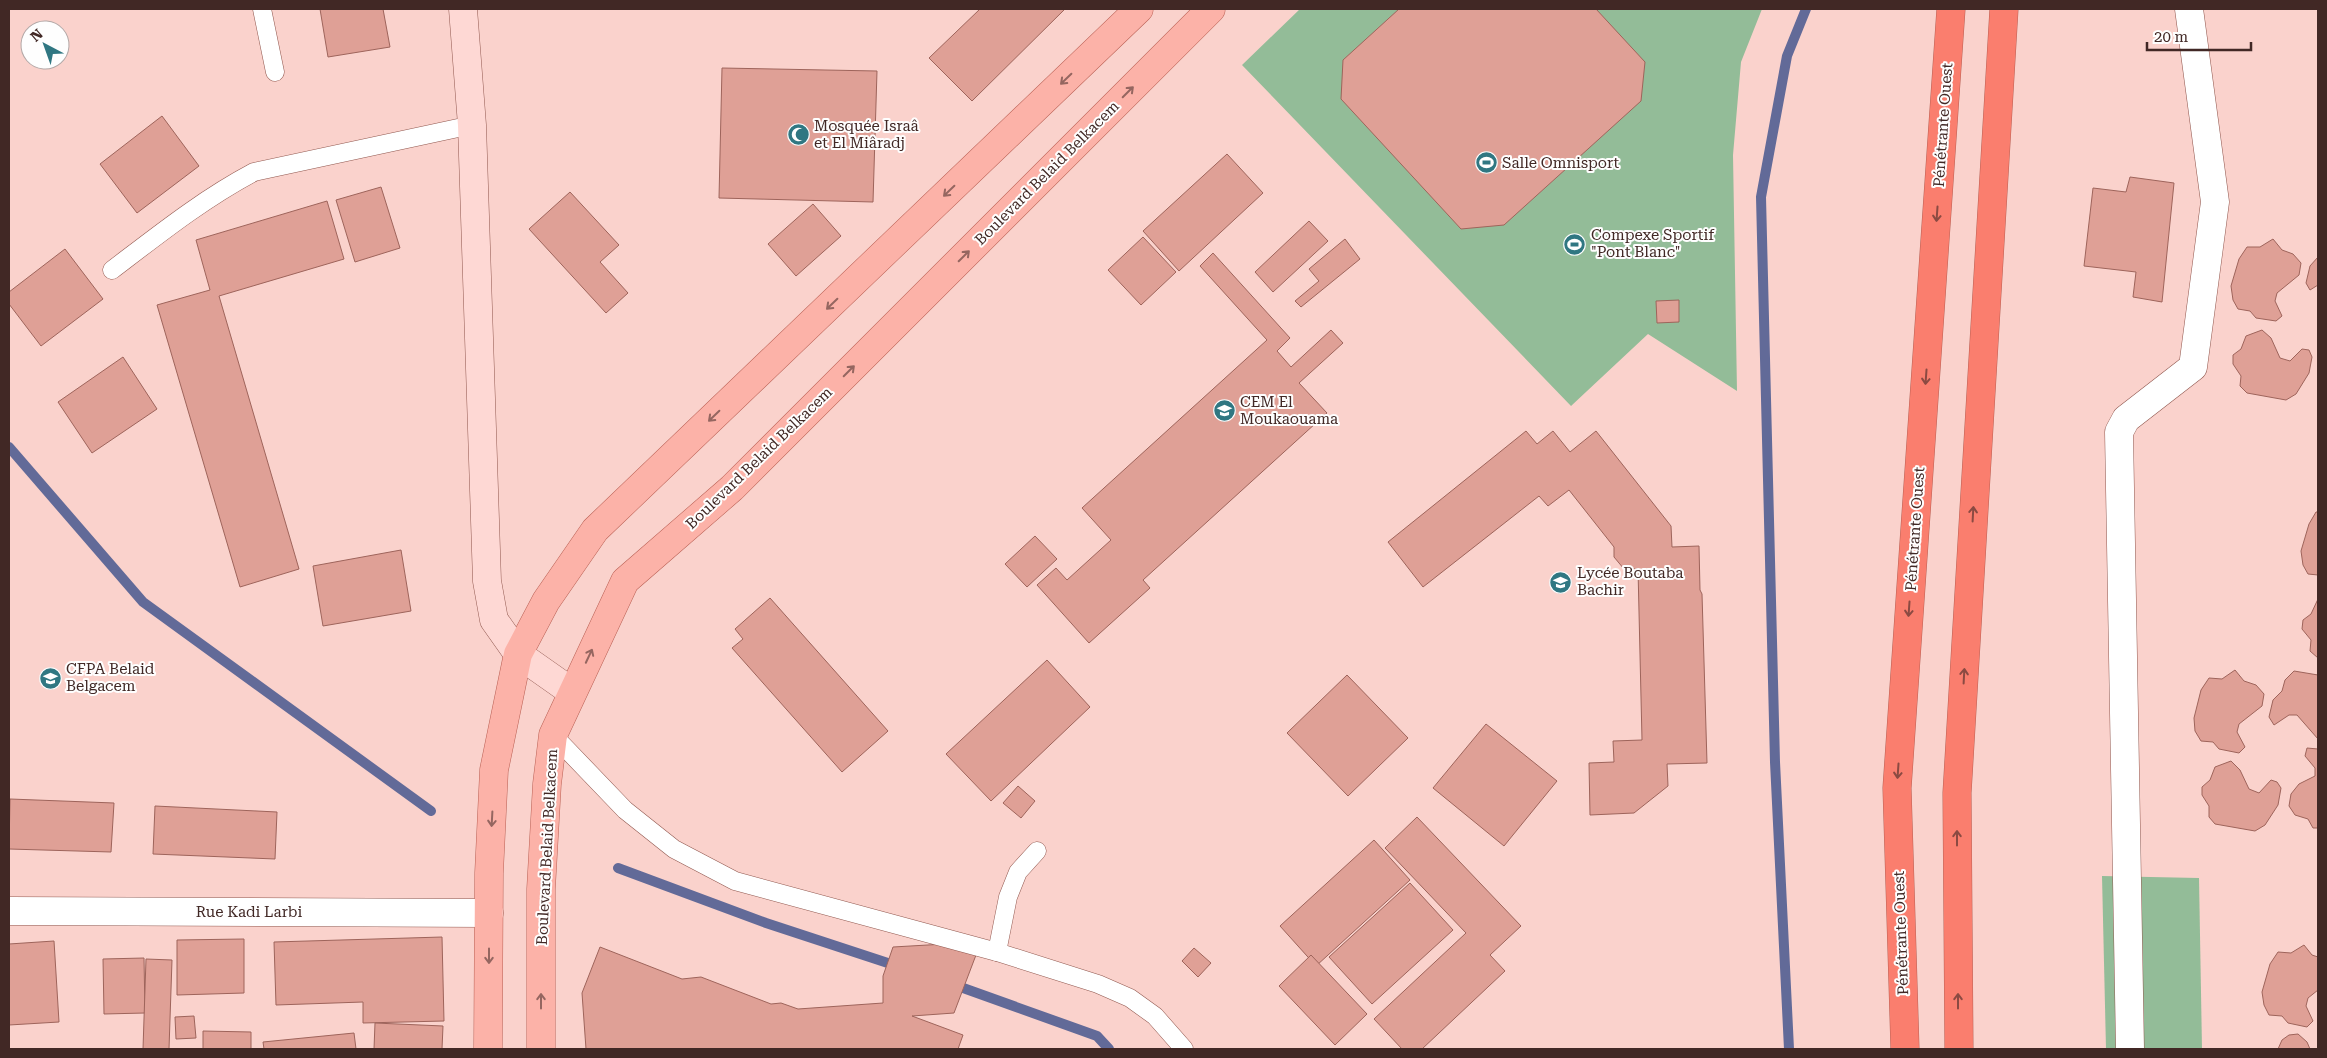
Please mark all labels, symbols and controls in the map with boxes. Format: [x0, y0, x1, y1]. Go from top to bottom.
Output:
north arrow [20, 20, 70, 70]
scale bar [2147, 20, 2251, 52]
text: N [27, 25, 46, 45]
text: 20 m [2154, 28, 2189, 46]
street label: Pénétrante Ouest [1930, 62, 1956, 188]
one-way arrow [1060, 73, 1072, 85]
one-way arrow [1122, 86, 1134, 98]
street label: Boulevard Belaid Belkacem [971, 97, 1123, 249]
place label: Mosquée Israâ et El Miâradj [814, 117, 919, 152]
mosque icon: Mosquée Israâ et El Miâradj [786, 123, 810, 147]
sports icon: Salle Omnisport [1474, 151, 1498, 175]
place label: Salle Omnisport [1502, 154, 1619, 172]
one-way arrow [942, 185, 955, 197]
one-way arrow [1932, 206, 1942, 222]
place label: Compexe Sportif "Pont Blanc" [1591, 226, 1715, 261]
sports icon: Compexe Sportif "Pont Blanc" [1563, 232, 1587, 256]
one-way arrow [957, 251, 969, 263]
one-way arrow [825, 298, 838, 310]
one-way arrow [843, 365, 855, 378]
one-way arrow [1921, 368, 1930, 384]
street label: Boulevard Belaid Belkacem [682, 383, 836, 533]
place label: CEM El Moukaouama [1240, 393, 1338, 428]
school or university icon: CEM El Moukaouama [1212, 399, 1236, 423]
one-way arrow [708, 410, 721, 422]
street label: Pénétrante Ouest [1902, 466, 1928, 592]
one-way arrow [1969, 506, 1978, 522]
place label: Lycée Boutaba Bachir [1577, 564, 1683, 599]
school or university icon: Lycée Boutaba Bachir [1549, 570, 1573, 594]
one-way arrow [1905, 600, 1914, 616]
one-way arrow [585, 649, 595, 664]
place label: CFPA Belaid Belgacem [66, 660, 155, 695]
school or university icon: CFPA Belaid Belgacem [38, 666, 62, 690]
one-way arrow [1959, 668, 1968, 684]
street label: Boulevard Belaid Belkacem [533, 748, 561, 946]
one-way arrow [1893, 762, 1903, 778]
one-way arrow [487, 810, 496, 826]
one-way arrow [1952, 830, 1962, 846]
street label: Pénétrante Ouest [1890, 870, 1912, 996]
street label: Rue Kadi Larbi [196, 903, 303, 921]
one-way arrow [484, 948, 494, 964]
one-way arrow [536, 993, 546, 1009]
one-way arrow [1953, 993, 1963, 1009]

